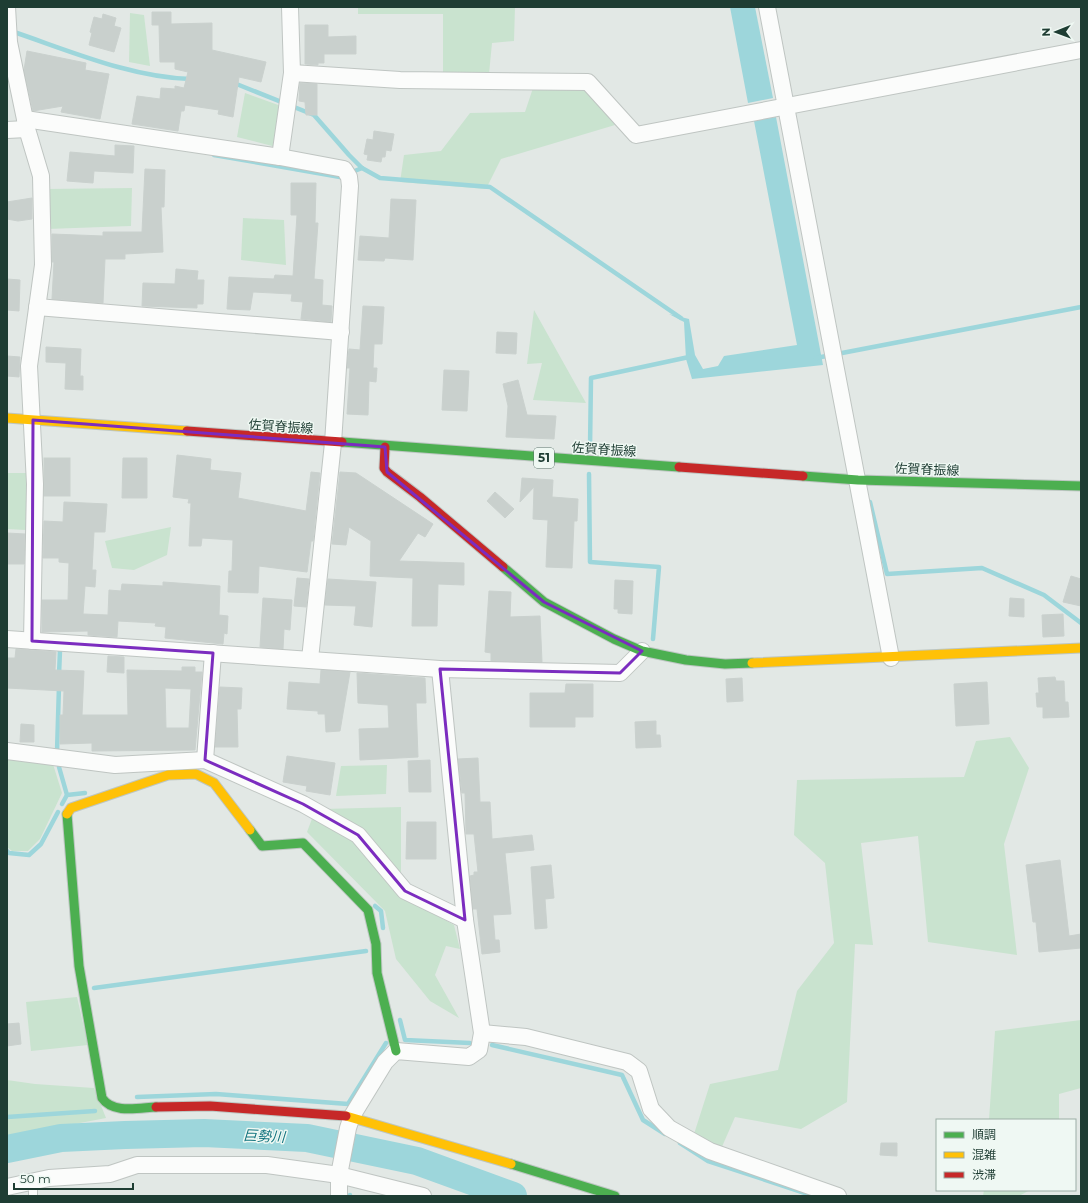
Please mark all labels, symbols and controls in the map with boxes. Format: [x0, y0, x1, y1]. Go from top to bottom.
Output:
north arrow [1036, 12, 1076, 52]
text: N [1039, 28, 1053, 37]
street label: 佐賀脊振線 [248, 416, 314, 436]
street label: 佐賀脊振線 [571, 439, 637, 459]
road number: 51 [534, 448, 554, 468]
street label: 佐賀脊振線 [894, 460, 960, 478]
legend [936, 1119, 1076, 1191]
water label: 巨勢川 [243, 1126, 287, 1146]
text: 順調 [972, 1127, 996, 1142]
text: 混雑 [972, 1147, 996, 1162]
scale bar [14, 1165, 133, 1191]
text: 渋滞 [972, 1167, 996, 1182]
text: 50 m [20, 1171, 51, 1186]

